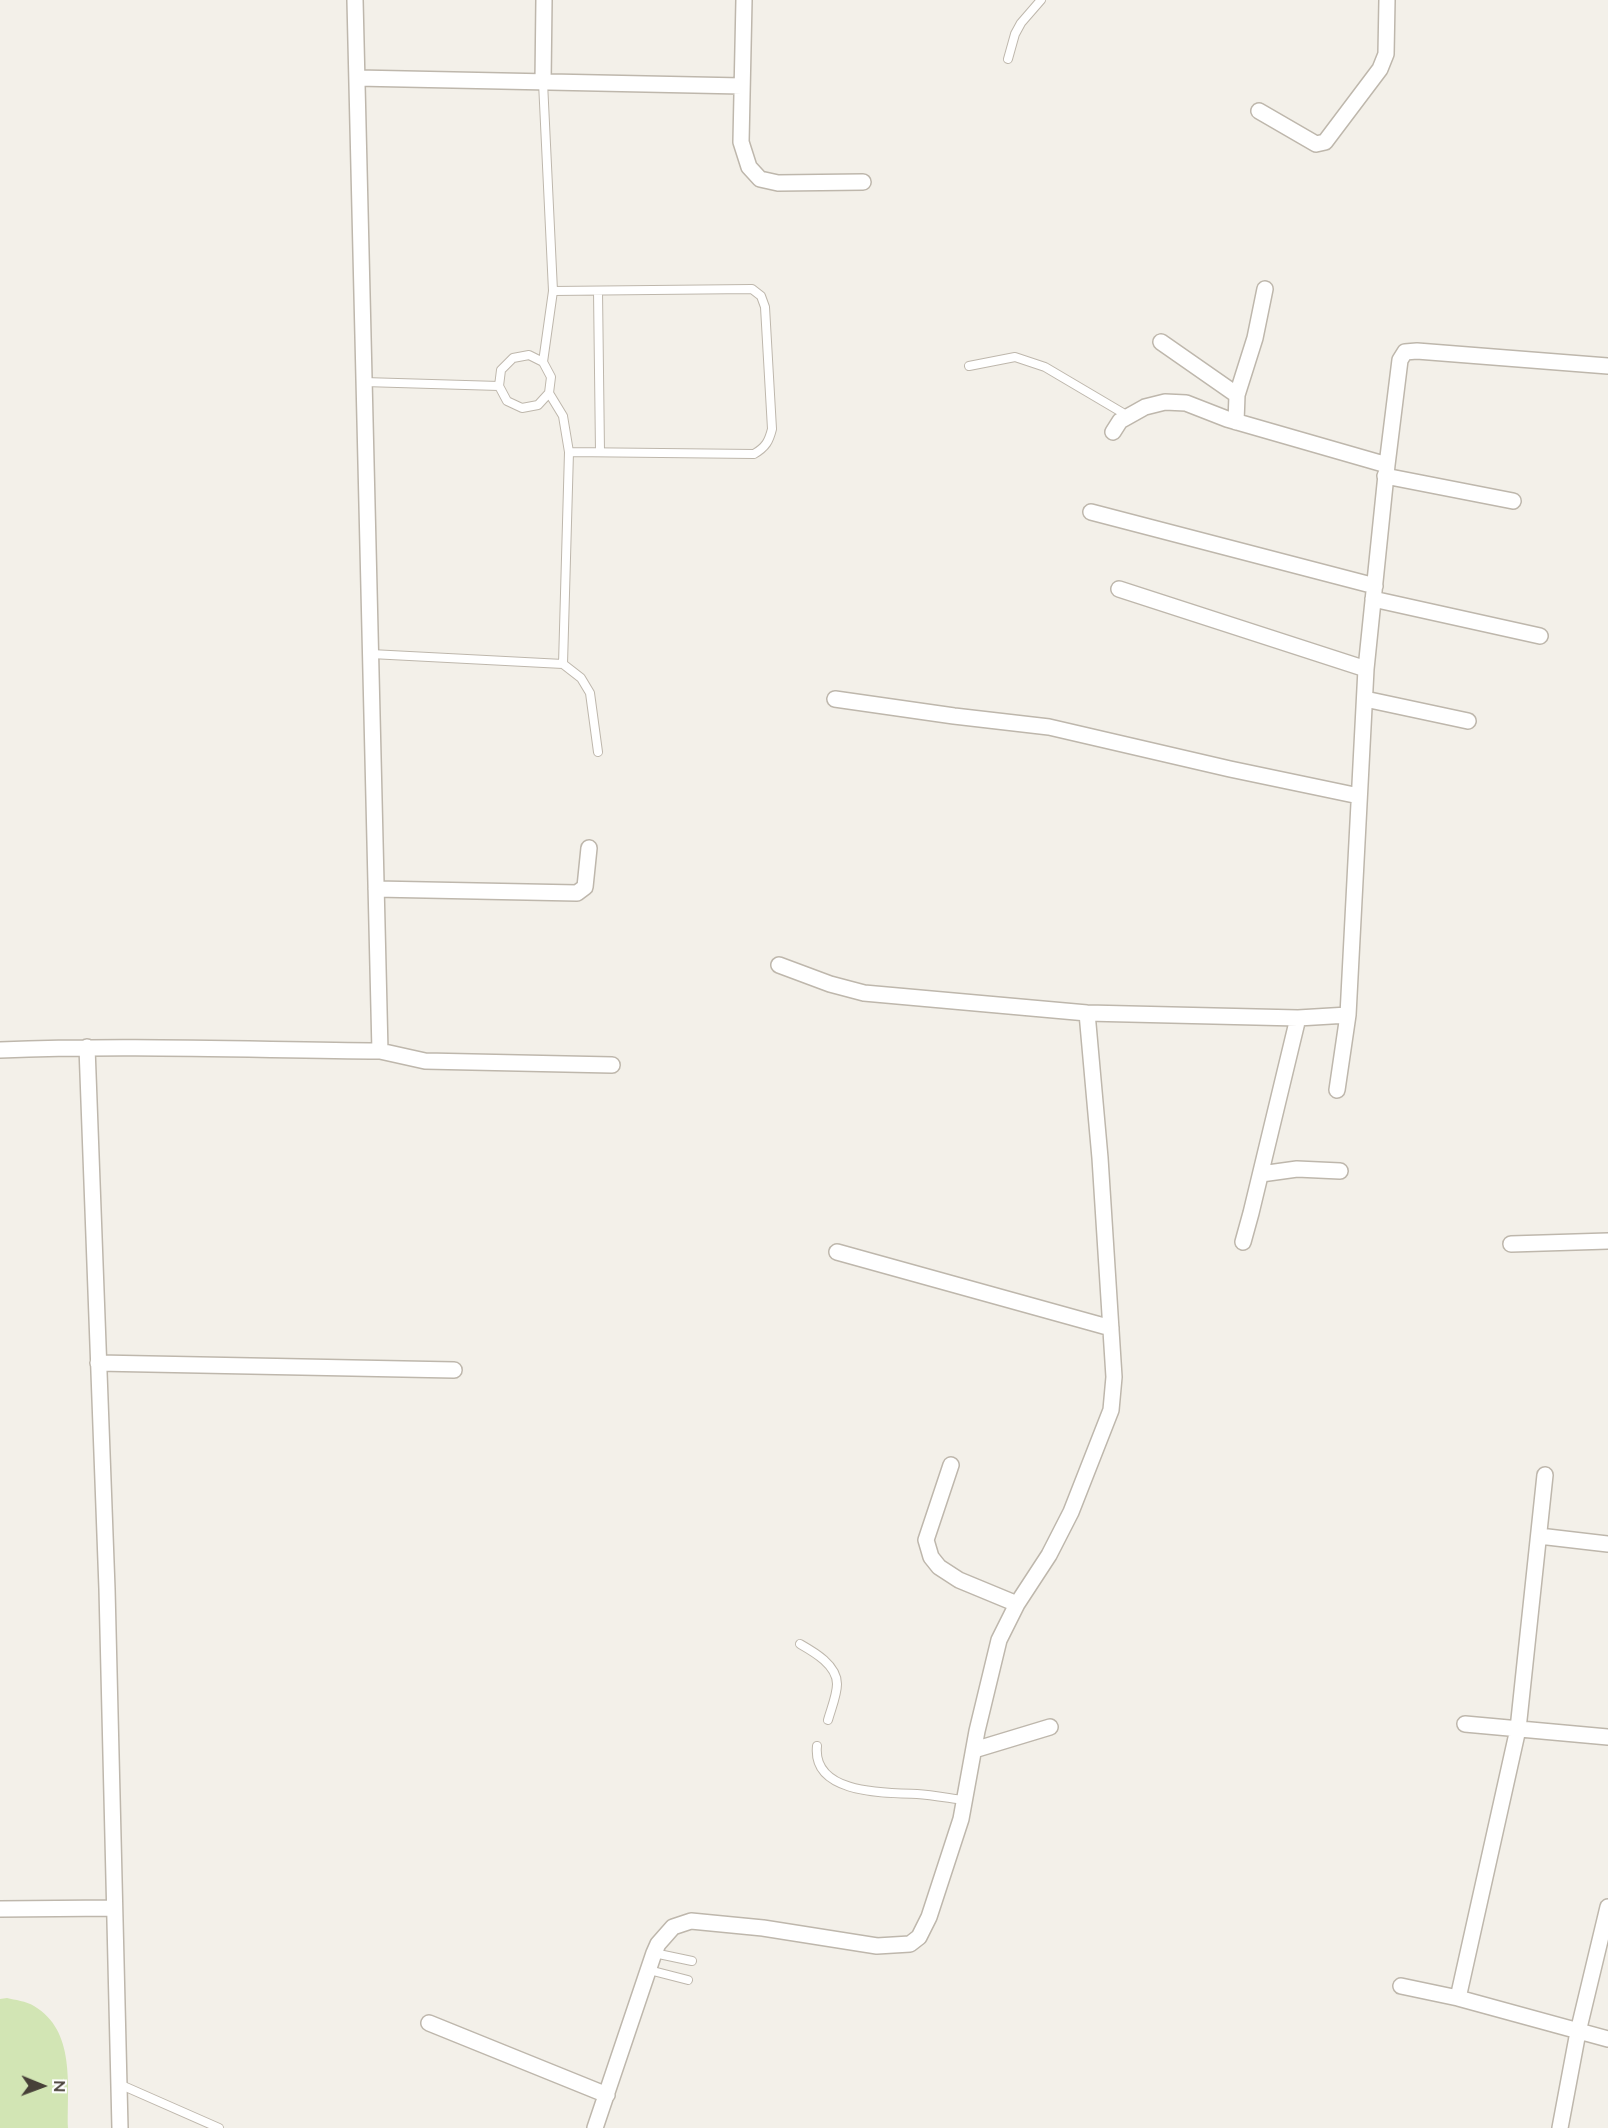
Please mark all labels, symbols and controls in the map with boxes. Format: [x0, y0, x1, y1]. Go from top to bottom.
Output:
north arrow [12, 2056, 72, 2116]
text: N [50, 2080, 70, 2093]

